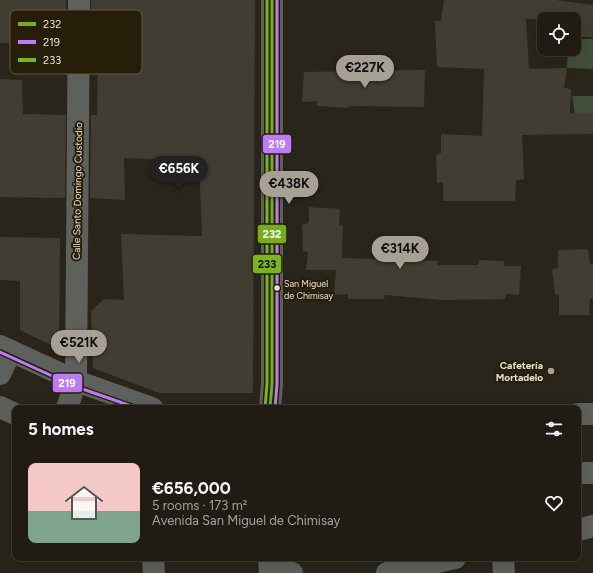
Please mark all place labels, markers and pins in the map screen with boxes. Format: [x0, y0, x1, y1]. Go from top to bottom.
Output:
pin: €227K [337, 55, 393, 89]
pin: €656K [151, 156, 207, 190]
pin: €438K [261, 171, 317, 205]
pin: €314K [372, 236, 428, 270]
place label: San Miguel de Chimisay [284, 278, 333, 301]
marker: San Miguel de Chimisay [272, 283, 282, 293]
pin: €521K [51, 330, 107, 364]
place label: Cafetería Mortadelo [496, 359, 543, 384]
marker: Cafetería Mortadelo [546, 366, 556, 376]

